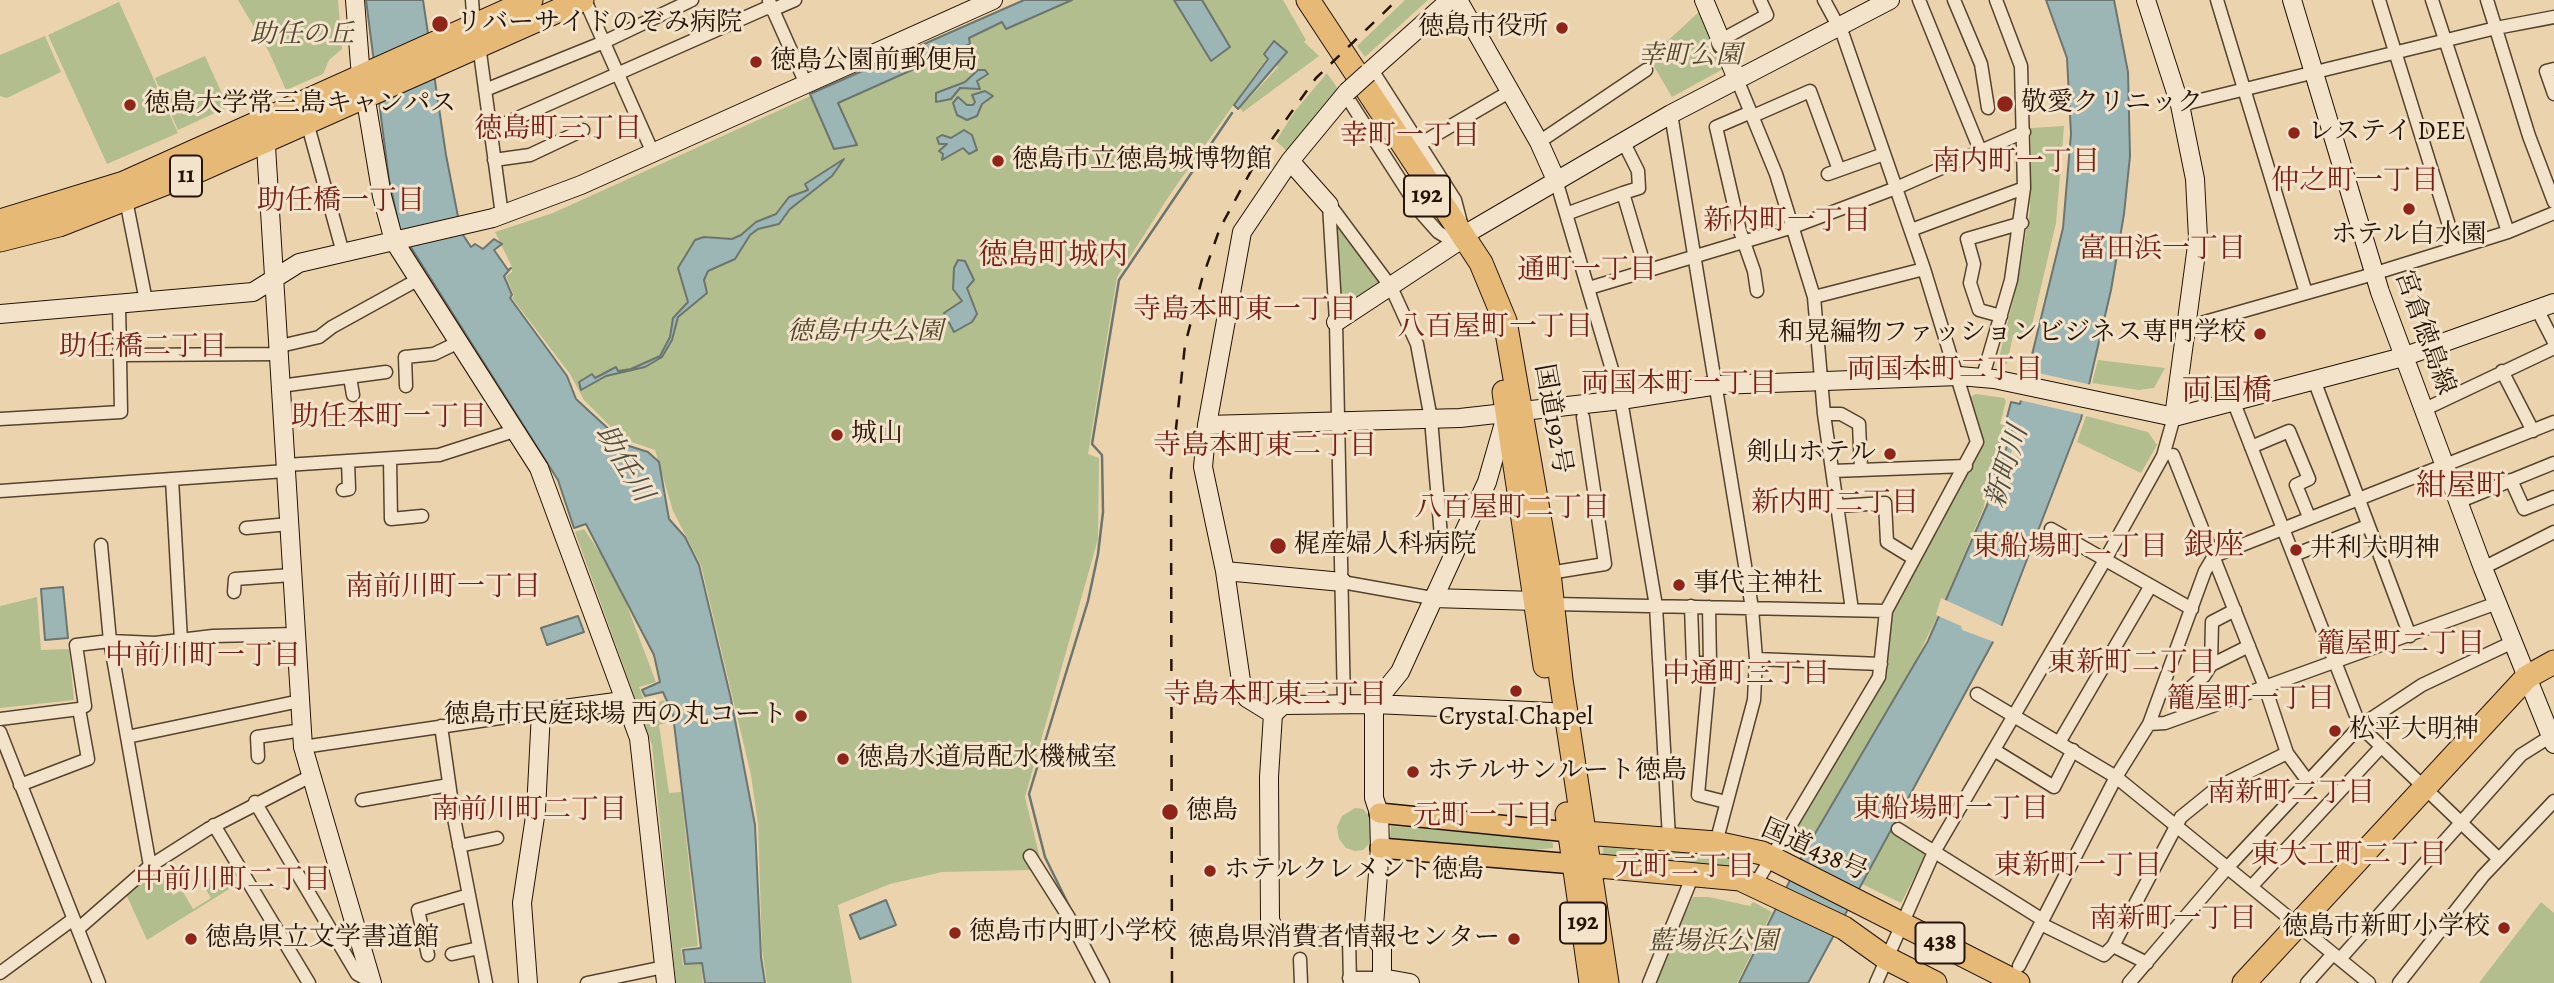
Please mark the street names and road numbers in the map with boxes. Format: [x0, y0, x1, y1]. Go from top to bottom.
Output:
road number: 11 [170, 156, 202, 196]
road number: 192 [1404, 176, 1450, 216]
street label: 宮倉徳島線 [2387, 267, 2461, 399]
street label: 国道192号 [1527, 362, 1577, 476]
street label: 国道438号 [1756, 814, 1872, 888]
road number: 192 [1560, 903, 1606, 944]
road number: 438 [1916, 923, 1965, 964]

